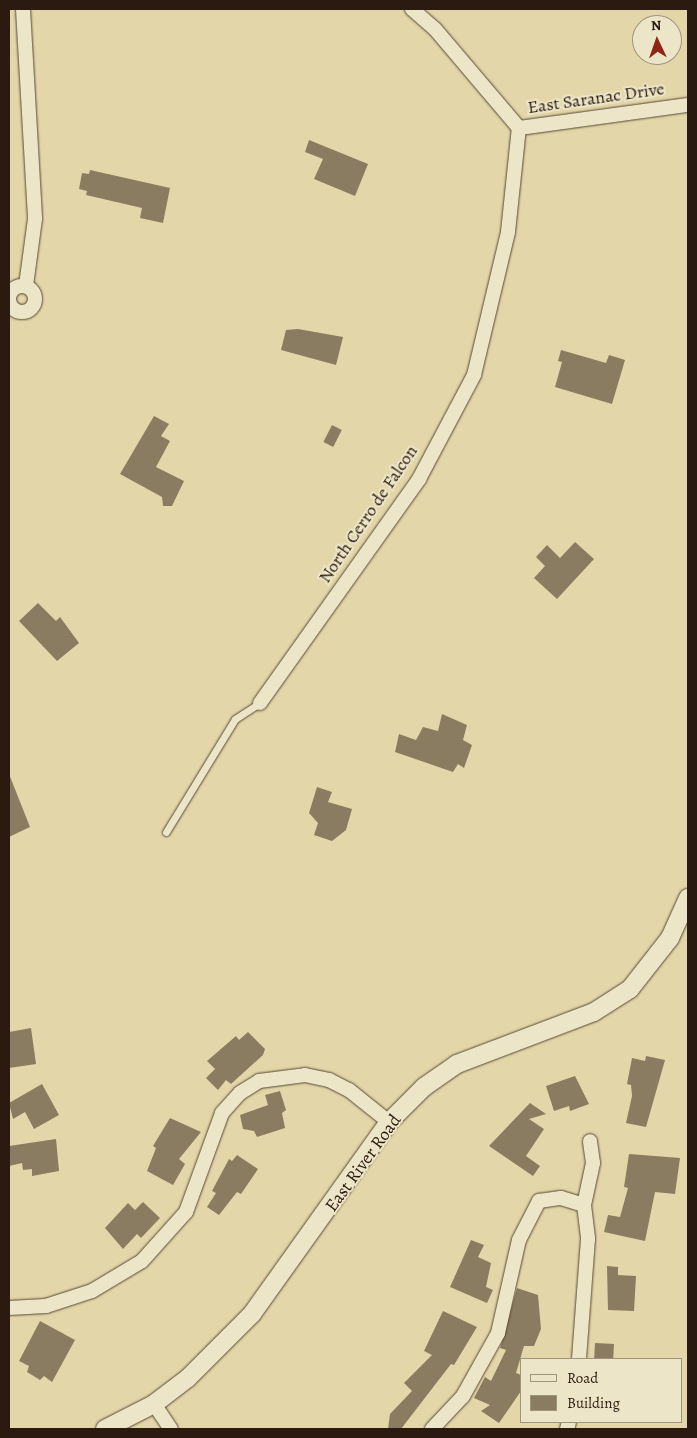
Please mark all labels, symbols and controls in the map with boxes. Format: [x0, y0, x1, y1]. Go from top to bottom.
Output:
north arrow [632, 15, 682, 65]
text: N [651, 16, 662, 35]
street label: East Saranac Drive [526, 78, 666, 118]
street label: North Cerro de Falcon [314, 441, 422, 587]
street label: East River Road [320, 1110, 406, 1216]
legend [520, 1358, 682, 1423]
text: Road [567, 1368, 598, 1388]
text: Building [567, 1393, 620, 1413]

